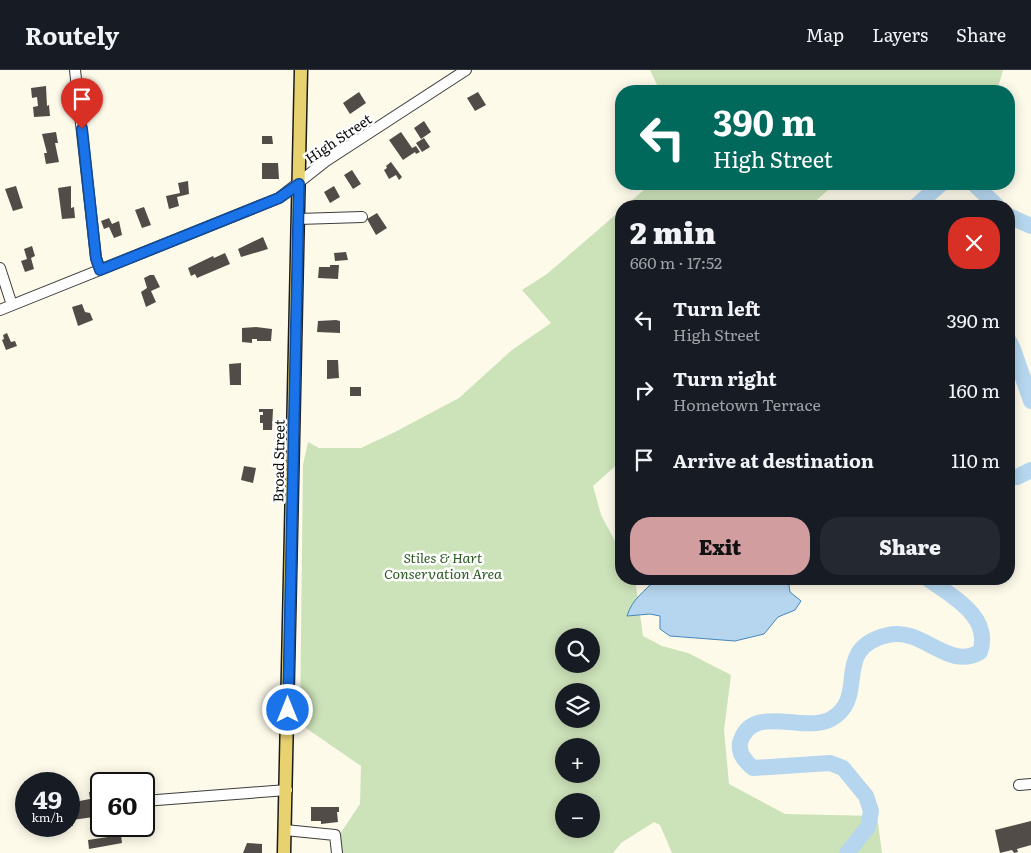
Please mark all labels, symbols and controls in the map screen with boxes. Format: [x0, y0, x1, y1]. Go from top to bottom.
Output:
text: Routely [25, 17, 119, 52]
text: Map [806, 21, 844, 48]
text: Layers [872, 21, 928, 48]
text: Share [956, 21, 1006, 48]
pin [61, 78, 103, 129]
icon: arrive [68, 85, 96, 113]
text: 390 m [713, 95, 816, 147]
icon: left [630, 105, 695, 170]
street label: High Street [301, 108, 375, 168]
text: High Street [713, 142, 833, 175]
text: 2 min [630, 209, 716, 253]
button: close [948, 217, 1000, 269]
text: 660 m · 17:52 [630, 250, 722, 274]
text: Turn left [673, 294, 760, 322]
icon: left [630, 306, 658, 334]
text: 390 m [947, 306, 1000, 334]
text: High Street [673, 322, 760, 346]
text: Turn right [673, 364, 777, 392]
icon: right [630, 376, 658, 404]
text: 160 m [949, 376, 1000, 404]
text: Hometown Terrace [673, 392, 821, 416]
street label: Broad Street [267, 419, 289, 503]
icon: arrive [630, 446, 658, 474]
text: Arrive at destination [673, 446, 874, 474]
text: 110 m [951, 446, 1000, 474]
button: Exit [630, 517, 810, 575]
button: Share [820, 517, 1000, 575]
park label: Stiles & Hart Conservation Area [384, 547, 502, 583]
map controls [555, 628, 600, 838]
button: search [555, 628, 600, 673]
position arrow [261, 683, 313, 735]
button: layers [555, 683, 600, 728]
button: + [555, 738, 600, 783]
speed limit sign: 60 [90, 772, 155, 837]
text: 49 [33, 780, 62, 817]
button: − [555, 793, 600, 838]
text: km/h [32, 808, 63, 826]

